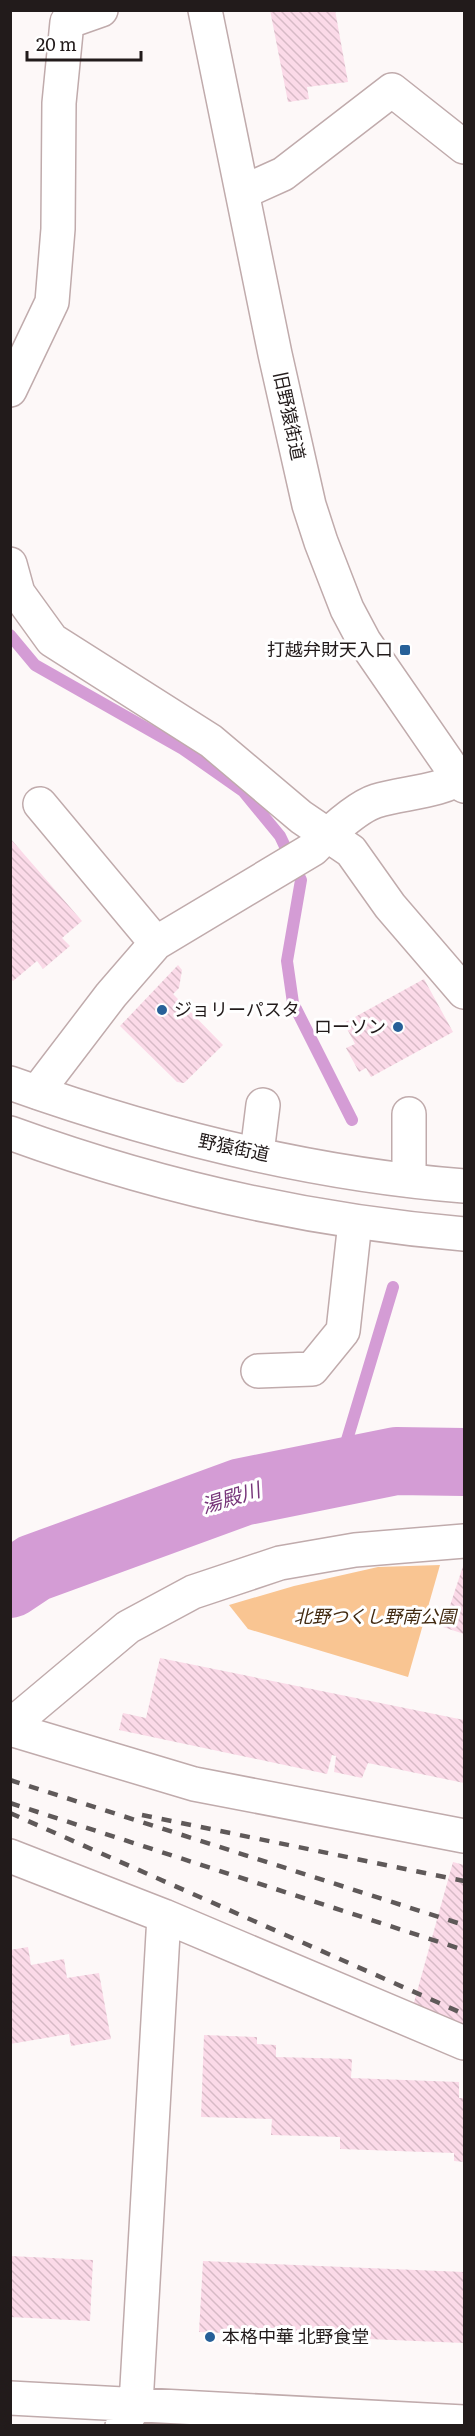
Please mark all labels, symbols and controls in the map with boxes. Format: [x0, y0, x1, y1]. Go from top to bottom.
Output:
scale bar [27, 24, 141, 62]
text: 20 m [36, 30, 77, 57]
street label: 旧野猿街道 [268, 369, 313, 463]
place label: 打越弁財天入口 [267, 635, 393, 662]
marker: 打越弁財天入口 [398, 643, 412, 657]
place label: ジョリーパスタ [174, 995, 300, 1022]
marker: ジョリーパスタ [155, 1003, 169, 1017]
place label: ローソン [314, 1012, 386, 1039]
marker: ローソン [391, 1020, 405, 1034]
street label: 野猿街道 [196, 1126, 272, 1167]
water label: 湯殿川 [197, 1472, 265, 1519]
park label: 北野つくし野南公園 [294, 1602, 459, 1629]
place label: 本格中華 北野食堂 [222, 2322, 370, 2349]
marker: 本格中華 北野食堂 [203, 2330, 217, 2344]

